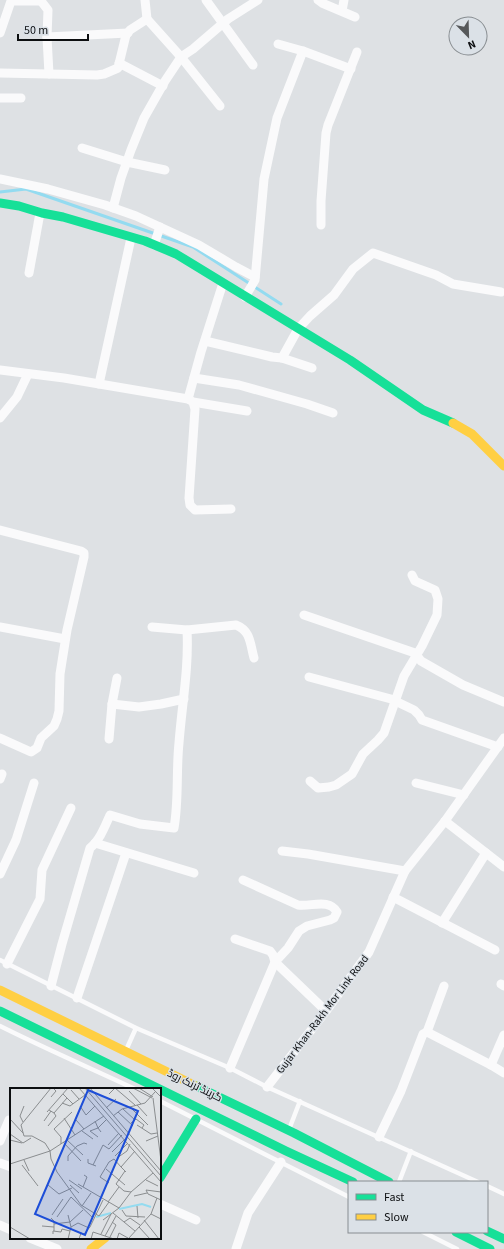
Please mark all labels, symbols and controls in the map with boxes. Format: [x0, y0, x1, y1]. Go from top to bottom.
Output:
scale bar [18, 16, 88, 42]
north arrow [448, 16, 488, 56]
text: 50 m [24, 22, 48, 39]
text: N [465, 36, 478, 53]
street label: Gujar Khan-Rakh Mor Link Road [273, 952, 372, 1077]
street label: گرینڈ ٹرنک روڈ [165, 1066, 225, 1105]
inset map [10, 1088, 161, 1239]
legend [348, 1181, 488, 1233]
text: Fast [384, 1189, 404, 1206]
text: Slow [384, 1209, 409, 1226]

